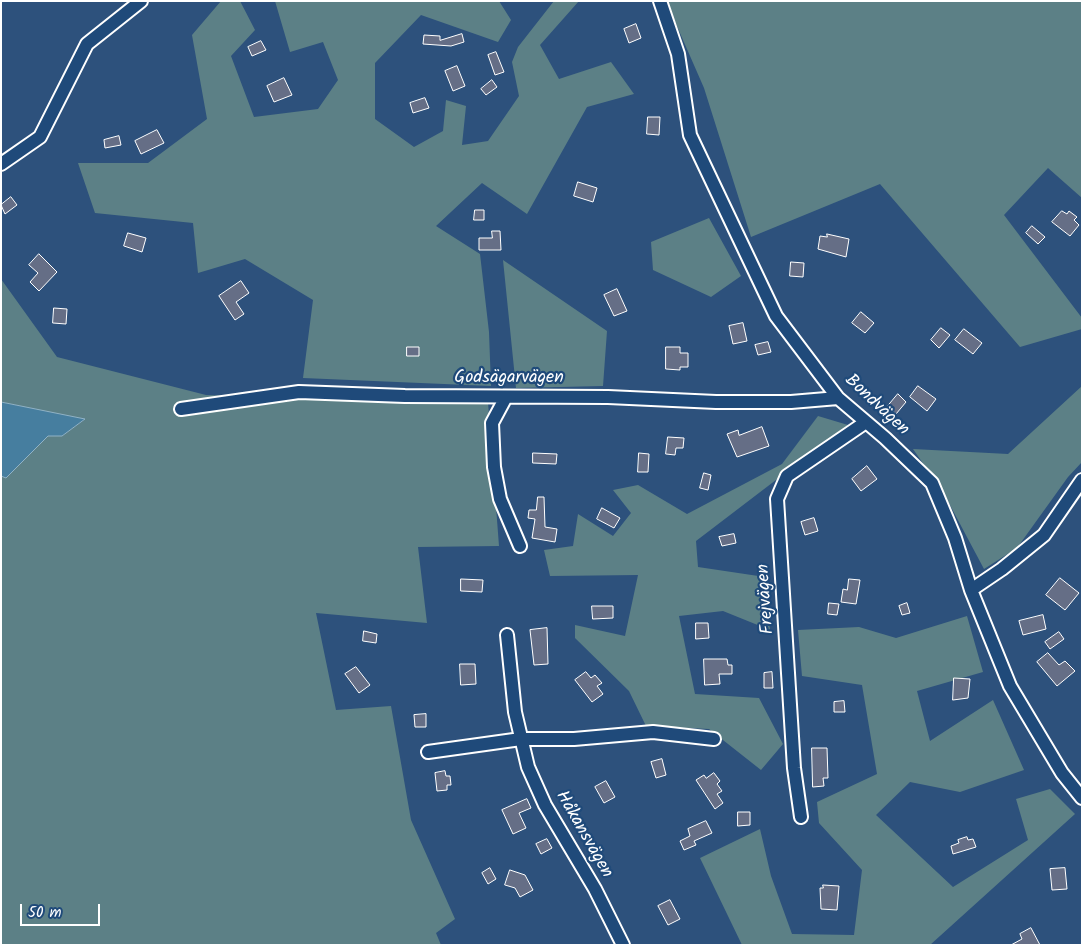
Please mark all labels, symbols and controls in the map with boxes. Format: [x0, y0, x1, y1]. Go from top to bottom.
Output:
street label: Godsägarvägen [454, 368, 564, 390]
street label: Bondvägen [839, 371, 913, 441]
street label: Frejvägen [754, 563, 780, 635]
street label: Håkansvägen [549, 788, 617, 882]
scale bar [22, 894, 102, 926]
text: 50 m [28, 901, 62, 925]

